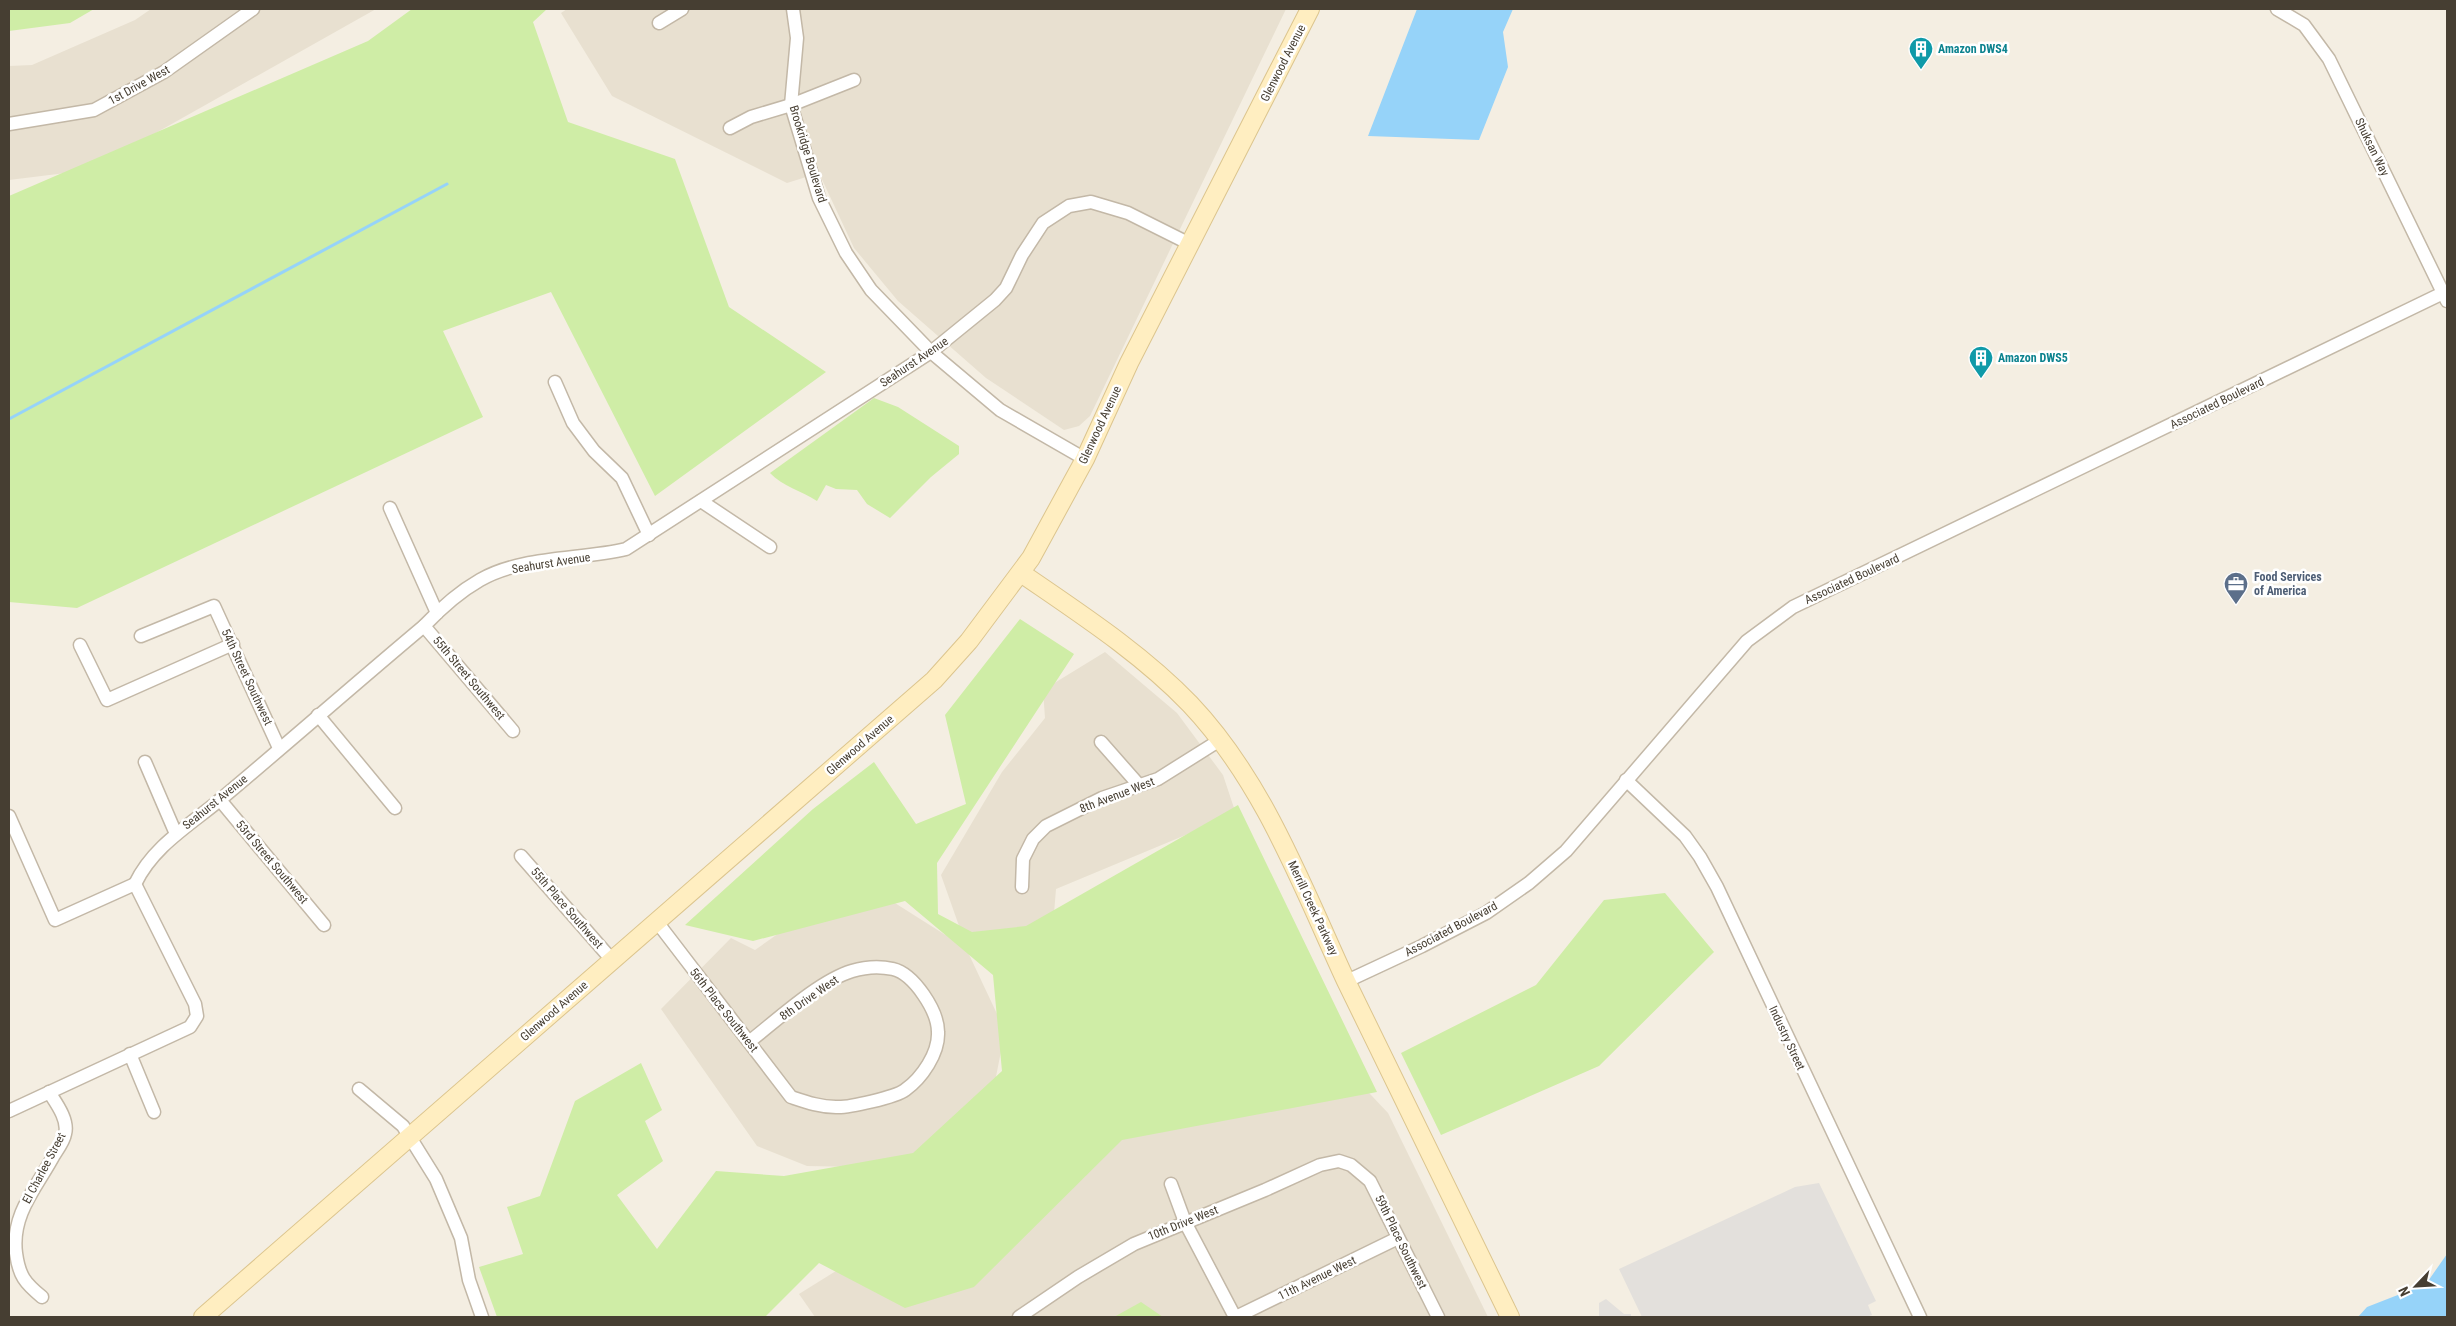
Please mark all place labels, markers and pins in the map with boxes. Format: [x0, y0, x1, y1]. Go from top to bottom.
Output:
building icon: Amazon DWS4 [1908, 36, 1934, 70]
place label: Amazon DWS4 [1938, 42, 2008, 56]
building icon: Amazon DWS5 [1968, 345, 1994, 379]
place label: Amazon DWS5 [1998, 351, 2068, 365]
place label: Food Services of America [2254, 570, 2322, 598]
office icon: Food Services of America [2223, 571, 2249, 605]

